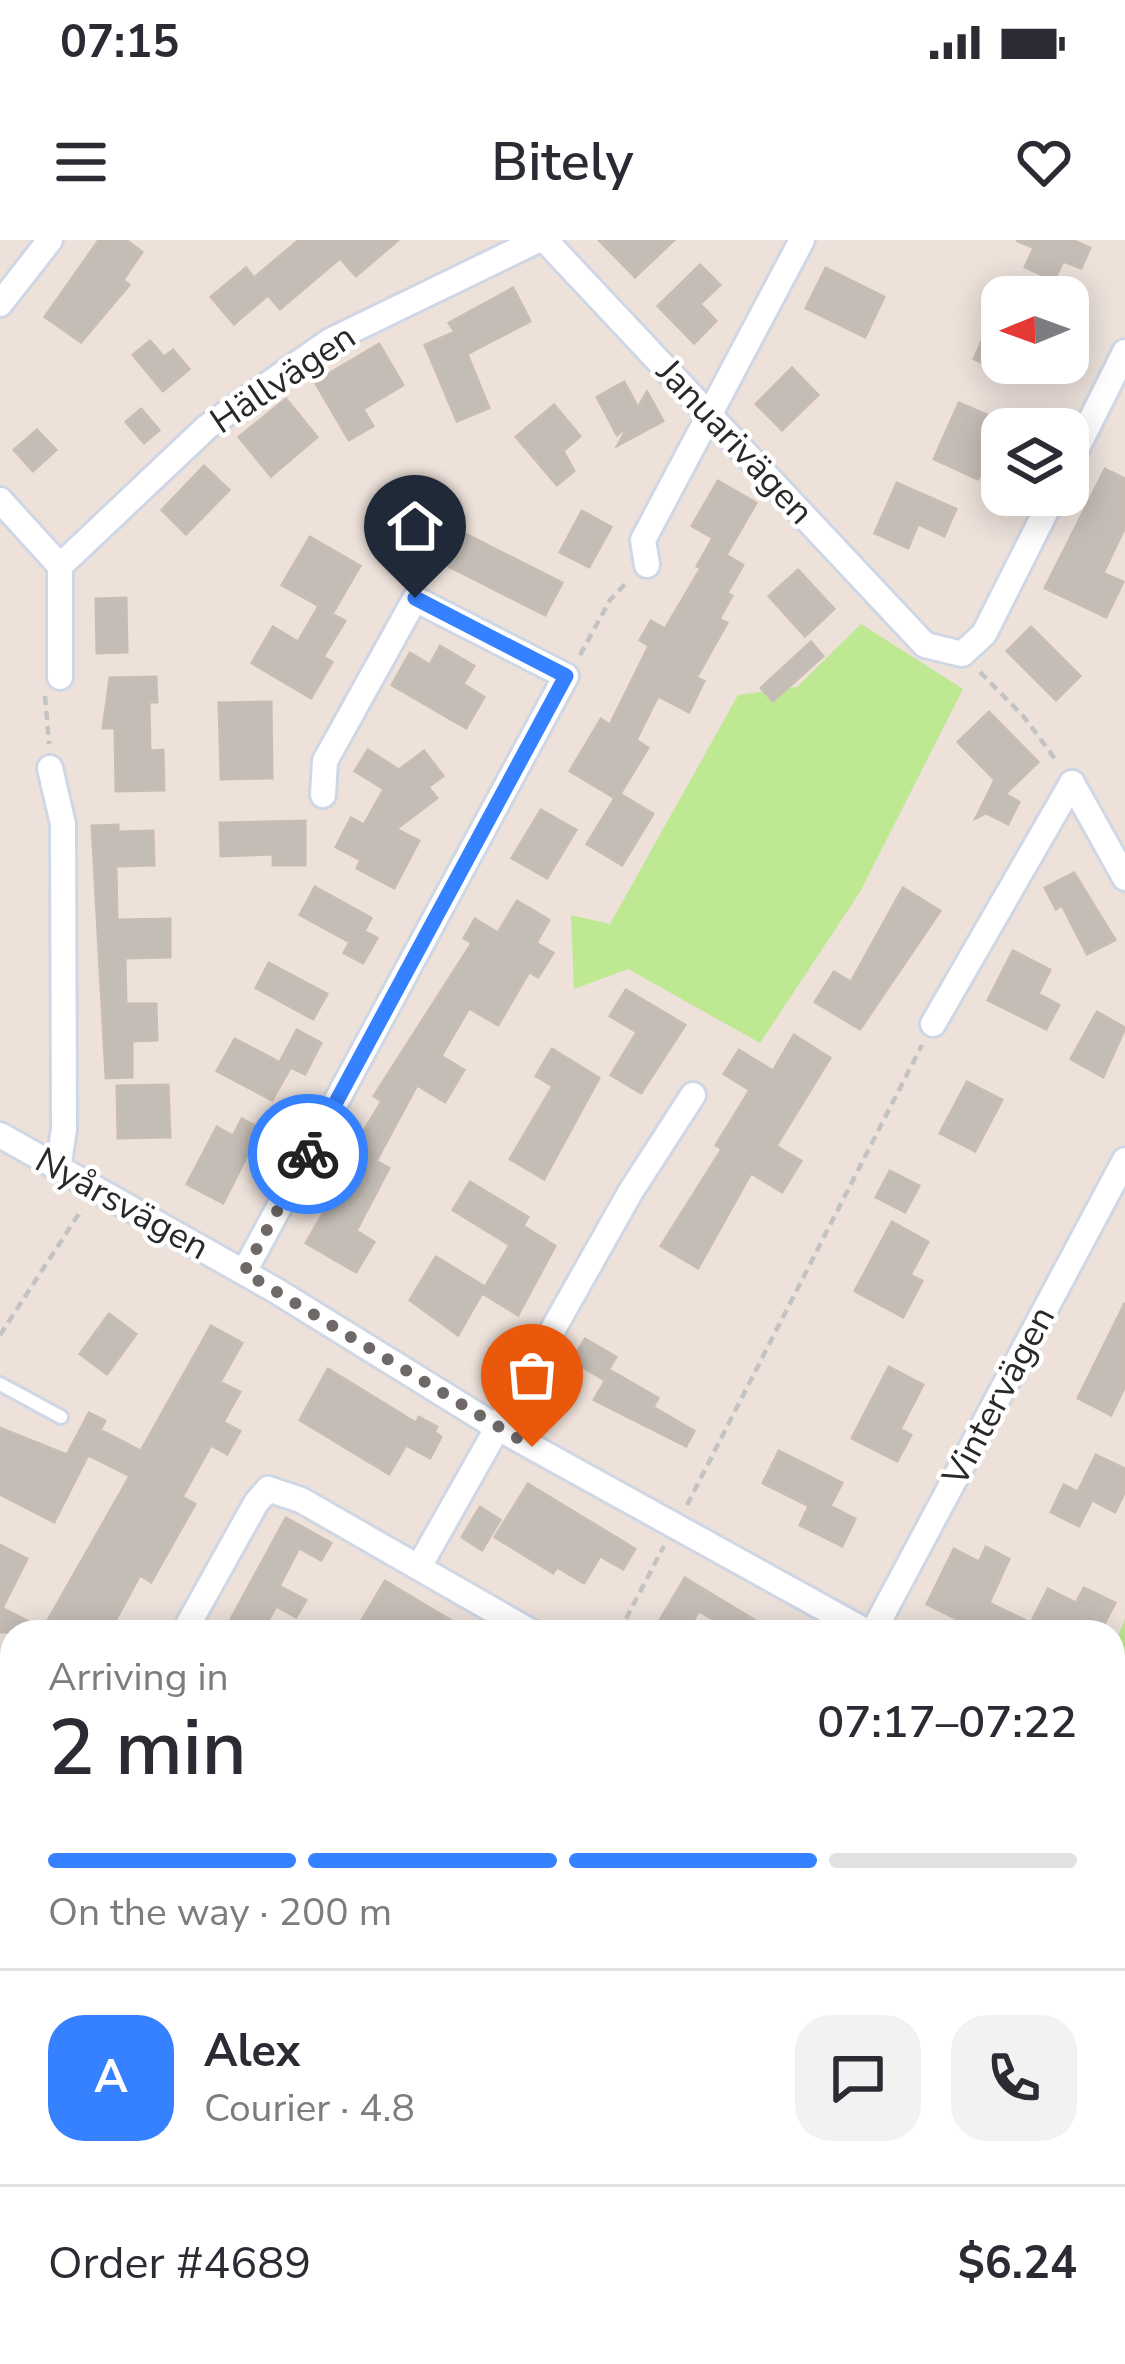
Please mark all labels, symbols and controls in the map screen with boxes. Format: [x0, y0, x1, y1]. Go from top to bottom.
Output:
text: 07:15 [60, 12, 179, 73]
text: Bitely [491, 125, 634, 199]
icon: menu [48, 129, 114, 195]
icon: heart [1011, 129, 1077, 195]
north arrow [981, 276, 1089, 384]
map controls [981, 276, 1089, 516]
street label: Hällvägen [201, 312, 365, 446]
street label: Januarivägen [645, 348, 824, 535]
button: layers [981, 408, 1089, 516]
pin [364, 475, 466, 598]
icon: home [382, 493, 448, 559]
courier [248, 1094, 368, 1214]
icon: bike [275, 1121, 341, 1187]
street label: Nyårsvägen [26, 1136, 218, 1272]
street label: Vintervägen [931, 1297, 1067, 1495]
pin [481, 1324, 583, 1447]
icon: bag [499, 1342, 565, 1408]
text: Arriving in [48, 1651, 229, 1704]
text: 07:17–07:22 [817, 1692, 1077, 1753]
text: 2 min [48, 1695, 247, 1802]
text: On the way · 200 m [48, 1886, 392, 1939]
button: chat [795, 2015, 921, 2141]
button: phone [951, 2015, 1077, 2141]
text: Alex [204, 2021, 300, 2082]
text: A [94, 2047, 128, 2108]
text: Courier · 4.8 [204, 2082, 415, 2135]
text: Order #4689 [48, 2233, 311, 2294]
text: $6.24 [958, 2233, 1077, 2294]

